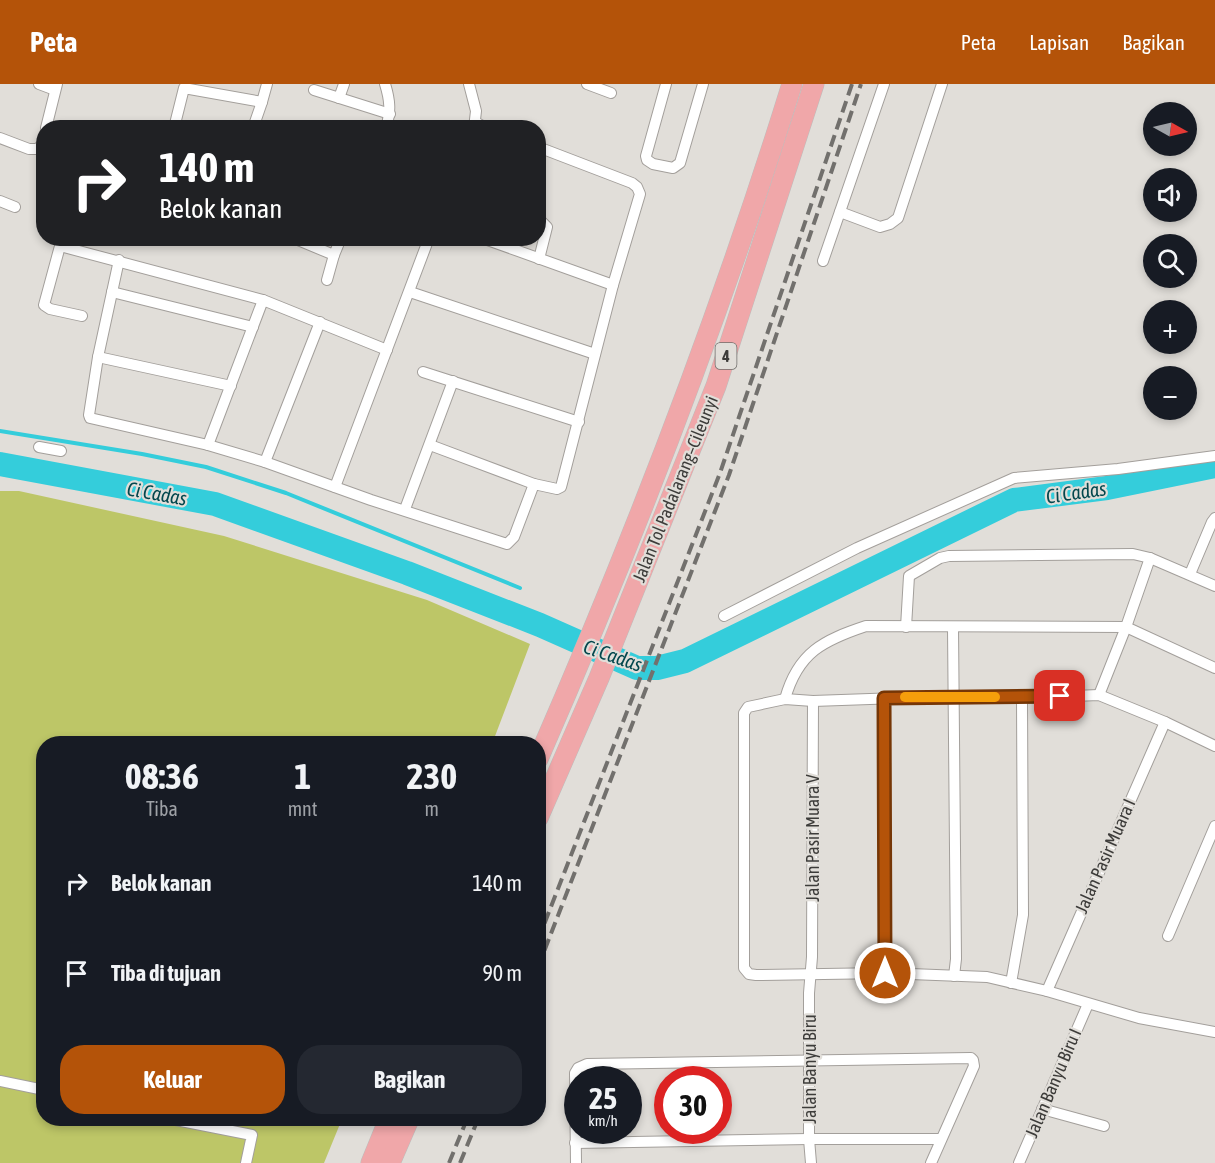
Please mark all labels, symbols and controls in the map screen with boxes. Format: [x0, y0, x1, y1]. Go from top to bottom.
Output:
text: Peta [30, 26, 77, 58]
text: Peta [961, 30, 996, 54]
text: Lapisan [1029, 30, 1089, 54]
text: Bagikan [1122, 30, 1185, 54]
north arrow [1143, 102, 1197, 156]
map controls [1143, 102, 1197, 420]
text: 140 m [159, 143, 254, 191]
icon: right [60, 144, 138, 222]
button: sound [1143, 168, 1197, 222]
text: Belok kanan [159, 193, 282, 224]
button: search [1143, 234, 1197, 288]
button: + [1143, 300, 1197, 354]
road number: 4 [716, 343, 736, 369]
button: − [1143, 366, 1197, 420]
street label: Jalan Tol Padalarang–Cileunyi [628, 393, 722, 585]
water label: Ci Cadas [125, 476, 189, 510]
water label: Ci Cadas [1044, 476, 1108, 508]
water label: Ci Cadas [581, 634, 645, 676]
pin [1034, 670, 1085, 721]
icon: arrive [1043, 679, 1076, 712]
text: 08:36 [125, 755, 199, 797]
text: 1 [294, 755, 311, 797]
text: 230 [406, 755, 457, 797]
street label: Jalan Pasir Muara V [802, 774, 823, 902]
street label: Jalan Pasir Muara I [1070, 796, 1140, 916]
text: Tiba [146, 797, 178, 820]
text: mnt [288, 797, 318, 820]
text: m [425, 797, 439, 820]
icon: right [60, 867, 93, 900]
text: Belok kanan [111, 870, 212, 896]
text: 140 m [472, 870, 522, 896]
position arrow [853, 941, 917, 1005]
icon: arrive [60, 957, 93, 990]
text: Tiba di tujuan [111, 960, 221, 986]
text: 90 m [482, 960, 522, 986]
street label: Jalan Banyu Biru [799, 1014, 820, 1124]
street label: Jalan Banyu Biru I [1021, 1025, 1085, 1141]
button: Keluar [60, 1045, 285, 1114]
button: Bagikan [297, 1045, 522, 1114]
speed limit sign: 30 [654, 1066, 732, 1144]
text: 25 [589, 1081, 617, 1115]
text: km/h [588, 1112, 618, 1129]

